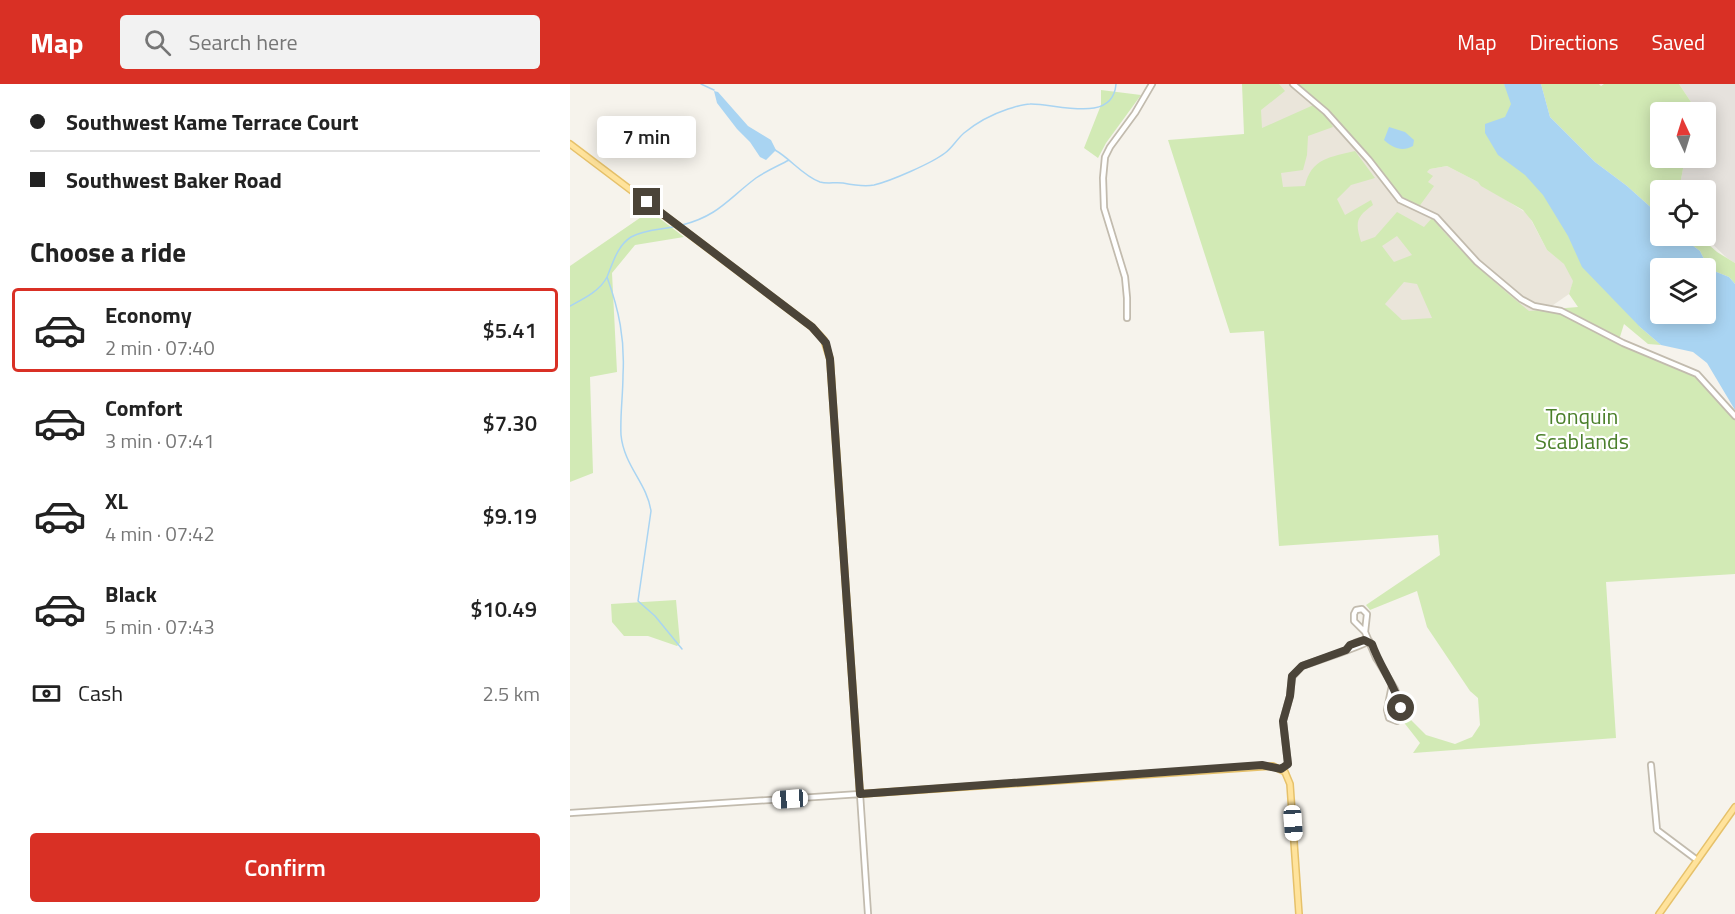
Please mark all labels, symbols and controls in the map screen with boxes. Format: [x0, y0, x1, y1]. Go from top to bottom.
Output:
search box [120, 15, 540, 69]
text: Map [30, 21, 84, 64]
text: Search here [189, 25, 298, 59]
icon: search [141, 26, 174, 59]
text: Map [1457, 26, 1497, 58]
text: Directions [1530, 26, 1619, 58]
text: Saved [1652, 26, 1705, 58]
north arrow [1650, 102, 1716, 168]
map controls [1650, 102, 1716, 324]
text: Southwest Kame Terrace Court [66, 105, 359, 139]
callout: 7 min [598, 115, 697, 157]
text: 7 min [622, 121, 671, 152]
text: Southwest Baker Road [66, 163, 282, 197]
button: locate [1650, 180, 1716, 246]
route end [633, 188, 660, 215]
text: Choose a ride [30, 231, 186, 272]
button: layers [1650, 258, 1716, 324]
text: Economy [105, 298, 192, 332]
icon: car [33, 303, 87, 357]
text: $5.41 [482, 313, 537, 347]
text: 2 min · 07:40 [105, 332, 215, 363]
text: Comfort [105, 391, 183, 425]
icon: car [33, 396, 87, 450]
park label: Tonquin Scablands [1535, 399, 1629, 458]
text: $7.30 [482, 406, 537, 440]
text: 3 min · 07:41 [105, 425, 215, 456]
text: XL [105, 484, 128, 518]
icon: car [33, 489, 87, 543]
text: $9.19 [482, 499, 537, 533]
text: 4 min · 07:42 [105, 518, 215, 549]
text: Black [105, 577, 157, 611]
icon: car [33, 582, 87, 636]
text: $10.49 [470, 592, 537, 626]
text: 5 min · 07:43 [105, 611, 215, 642]
text: Cash [78, 676, 123, 710]
icon: cash [30, 677, 63, 710]
text: 2.5 km [483, 678, 540, 709]
route start [1387, 694, 1414, 721]
car [771, 789, 809, 809]
car [1283, 804, 1303, 842]
button: Confirm [30, 833, 540, 902]

